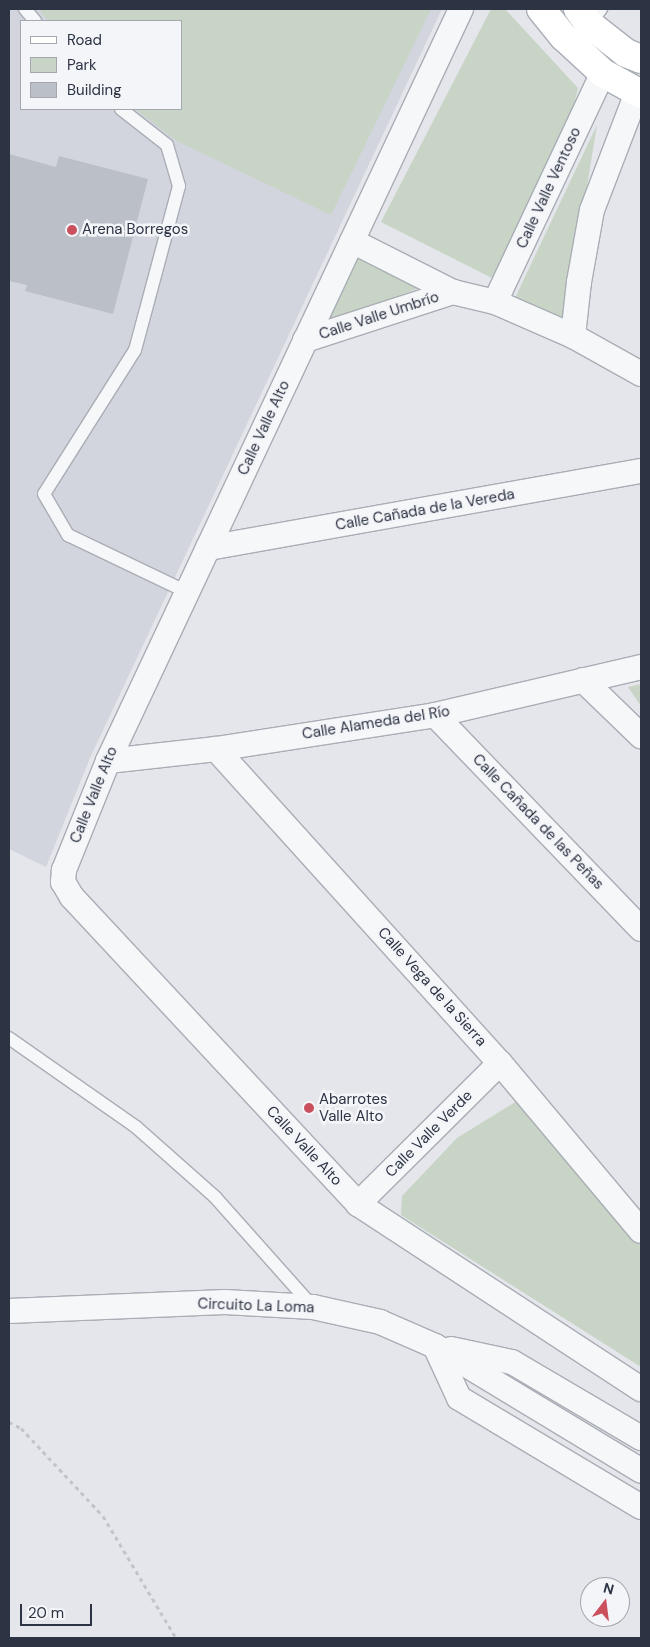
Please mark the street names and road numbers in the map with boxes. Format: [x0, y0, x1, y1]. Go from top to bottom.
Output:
street label: Calle Valle Ventoso [513, 124, 585, 252]
street label: Calle Valle Umbrío [317, 288, 441, 344]
street label: Calle Valle Alto [234, 378, 294, 478]
street label: Calle Cañada de la Vereda [334, 485, 516, 535]
street label: Calle Alameda del Río [301, 702, 451, 744]
street label: Calle Valle Alto [66, 744, 122, 846]
street label: Calle Cañada de las Peñas [469, 751, 607, 893]
street label: Calle Vega de la Sierra [374, 924, 490, 1050]
street label: Calle Valle Verde [382, 1087, 476, 1181]
street label: Calle Valle Alto [262, 1102, 346, 1190]
street label: Circuito La Loma [197, 1295, 315, 1317]

